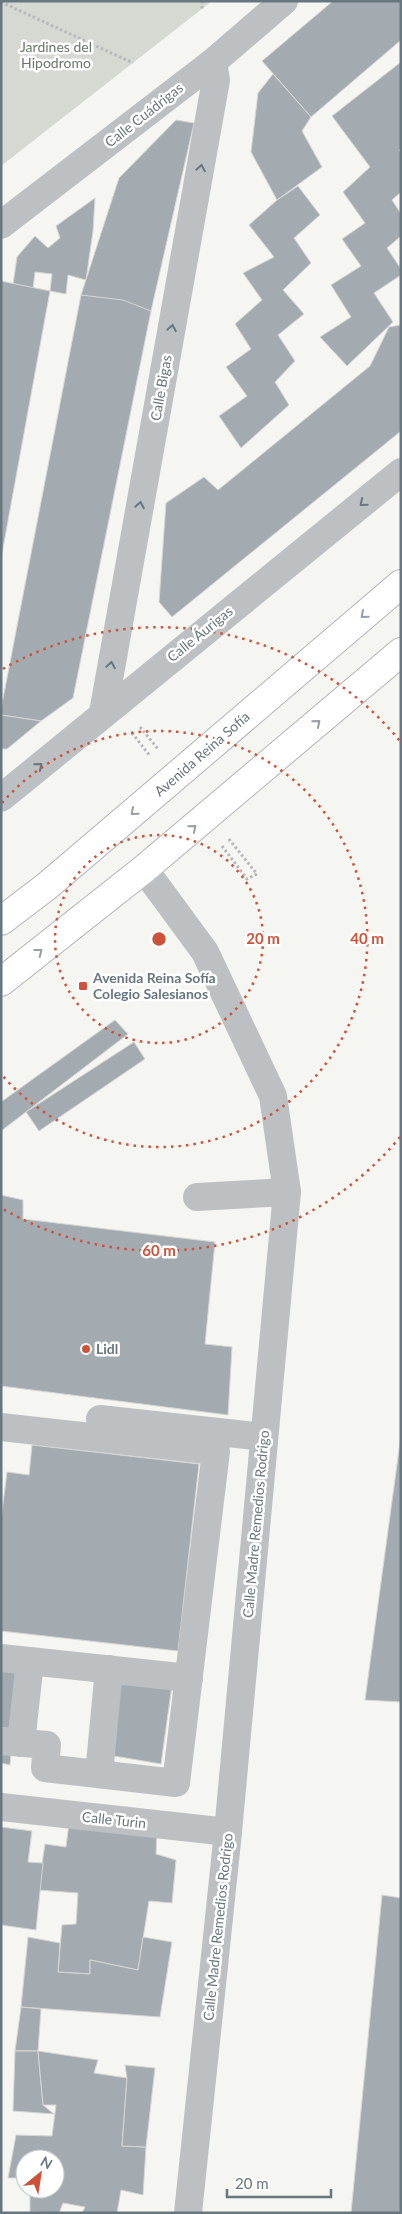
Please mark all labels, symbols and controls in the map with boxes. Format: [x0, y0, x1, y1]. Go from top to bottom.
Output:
park label: Jardines del Hipodromo [20, 38, 92, 71]
street label: Calle Cuádrigas [101, 79, 186, 150]
one-way arrow [195, 164, 205, 172]
one-way arrow [166, 324, 176, 332]
street label: Calle Bigas [146, 354, 175, 422]
one-way arrow [360, 497, 369, 505]
one-way arrow [135, 501, 145, 509]
street label: Calle Áurigas [164, 602, 236, 665]
one-way arrow [360, 610, 369, 619]
one-way arrow [106, 661, 116, 669]
street label: Avenida Reina Sofía [151, 708, 253, 800]
one-way arrow [311, 720, 320, 729]
one-way arrow [33, 763, 42, 772]
one-way arrow [131, 806, 140, 815]
one-way arrow [187, 825, 196, 834]
text: 20 m [246, 929, 280, 947]
text: 40 m [350, 929, 384, 947]
centre of rings [150, 930, 168, 948]
one-way arrow [34, 949, 43, 958]
place label: Avenida Reina Sofía Colegio Salesianos [92, 969, 216, 1002]
marker: Avenida Reina Sofía Colegio Salesianos [77, 980, 89, 992]
text: 60 m [142, 1241, 176, 1259]
place label: Lidl [96, 1340, 118, 1357]
marker: Lidl [80, 1343, 92, 1355]
street label: Calle Madre Remedios Rodrigo [239, 1429, 272, 1619]
street label: Calle Turin [81, 1808, 147, 1831]
street label: Calle Madre Remedios Rodrigo [199, 1832, 236, 2021]
north arrow [15, 2149, 65, 2199]
text: N [38, 2152, 56, 2172]
scale bar [227, 2166, 331, 2198]
text: 20 m [235, 2174, 269, 2192]

